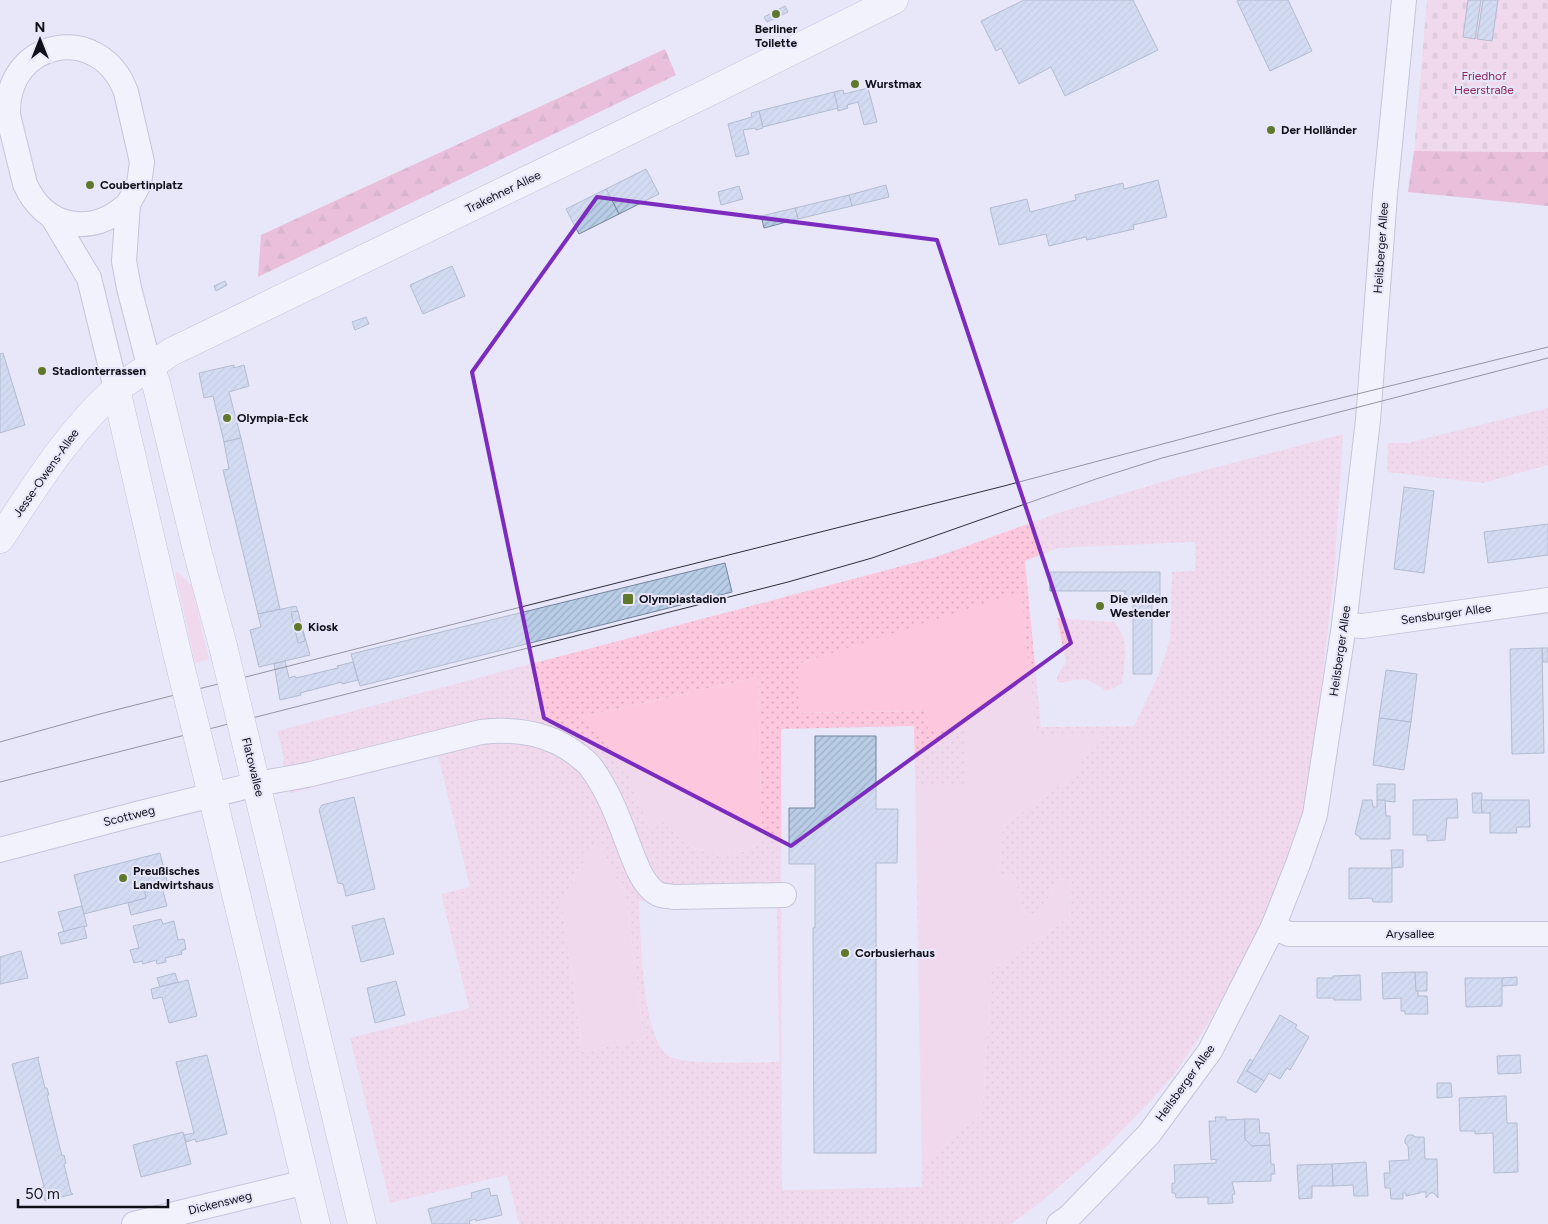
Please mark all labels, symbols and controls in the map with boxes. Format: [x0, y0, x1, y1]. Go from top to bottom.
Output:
marker: Berliner Toilette [770, 8, 782, 20]
north arrow [15, 15, 65, 65]
text: N [35, 19, 45, 36]
place label: Berliner Toilette [755, 22, 798, 50]
park label: Friedhof Heerstraße [1454, 69, 1514, 97]
place label: Wurstmax [865, 77, 922, 91]
marker: Wurstmax [849, 78, 861, 90]
place label: Der Holländer [1281, 123, 1357, 137]
marker: Der Holländer [1265, 124, 1277, 136]
street label: Trakehner Allee [463, 168, 543, 216]
place label: Coubertinplatz [100, 178, 183, 192]
marker: Coubertinplatz [84, 179, 96, 191]
street label: Heilsberger Allee [1371, 202, 1391, 294]
place label: Stadionterrassen [52, 364, 146, 378]
marker: Stadionterrassen [36, 365, 48, 377]
place label: Olympia-Eck [237, 411, 309, 425]
marker: Olympia-Eck [221, 412, 233, 424]
street label: Jesse-Owens-Allee [10, 426, 82, 520]
marker: Olympiastadion [621, 592, 635, 606]
place label: Olympiastadion [639, 592, 726, 606]
place label: Die wilden Westender [1110, 592, 1171, 620]
marker: Die wilden Westender [1094, 600, 1106, 612]
street label: Sensburger Allee [1400, 601, 1493, 627]
street label: Heilsberger Allee [1327, 604, 1353, 697]
place label: Kiosk [308, 620, 339, 634]
marker: Kiosk [292, 621, 304, 633]
street label: Flatowallee [239, 736, 267, 798]
street label: Scottweg [102, 803, 156, 829]
place label: Preußisches Landwirtshaus [133, 864, 214, 892]
marker: Preußisches Landwirtshaus [117, 872, 129, 884]
street label: Arysallee [1386, 927, 1435, 941]
place label: Corbusierhaus [855, 946, 935, 960]
marker: Corbusierhaus [839, 947, 851, 959]
street label: Heilsberger Allee [1152, 1042, 1218, 1124]
scale bar [18, 1176, 168, 1208]
text: 50 m [25, 1185, 60, 1203]
street label: Dickensweg [187, 1188, 253, 1218]

